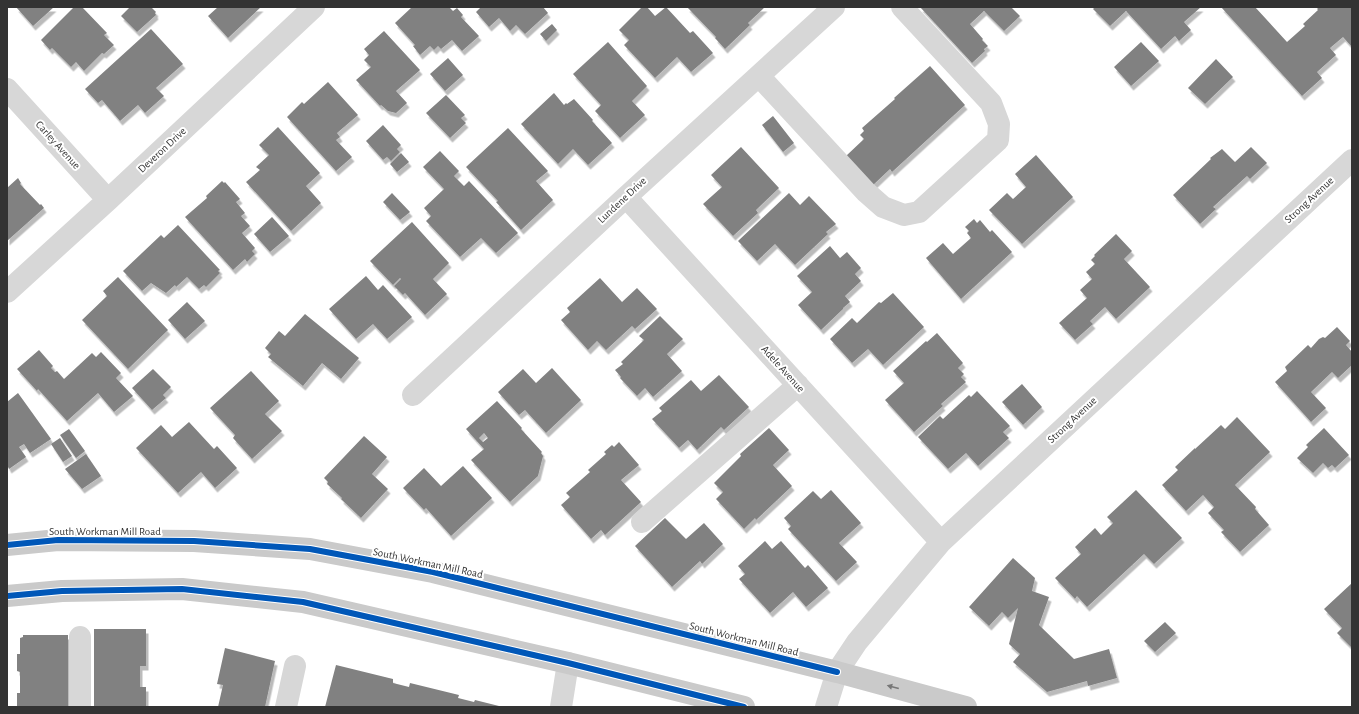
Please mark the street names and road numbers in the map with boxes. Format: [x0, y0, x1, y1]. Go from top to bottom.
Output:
street label: Carley Avenue [34, 119, 82, 171]
street label: Deveron Drive [136, 125, 188, 175]
street label: Lundene Drive [596, 175, 648, 225]
street label: Strong Avenue [1282, 175, 1336, 225]
street label: Adele Avenue [759, 344, 807, 394]
street label: Strong Avenue [1045, 395, 1099, 445]
street label: South Workman Mill Road [49, 526, 161, 537]
street label: South Workman Mill Road [372, 546, 484, 580]
street label: South Workman Mill Road [688, 620, 800, 658]

